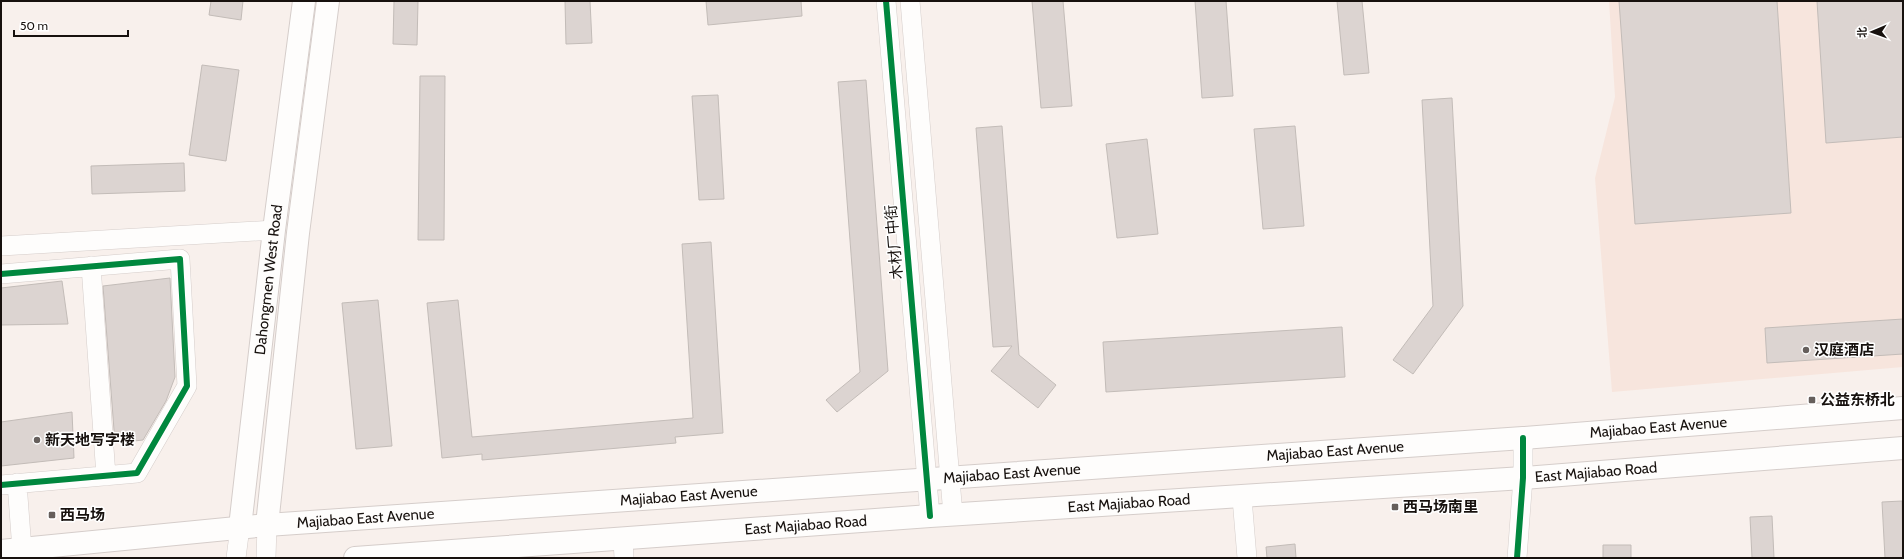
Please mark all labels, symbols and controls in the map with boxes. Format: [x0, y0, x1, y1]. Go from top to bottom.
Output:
scale bar [14, 12, 128, 38]
north arrow [1852, 12, 1892, 52]
text: 50 m [20, 18, 48, 33]
text: 北 [1855, 27, 1869, 38]
street label: Dahongmen West Road [251, 203, 286, 356]
street label: 木材厂中街 [882, 204, 906, 280]
place label: 汉庭酒店 [1814, 341, 1874, 359]
marker: 汉庭酒店 [1801, 345, 1811, 355]
place label: 公益东桥北 [1820, 391, 1895, 409]
marker: 公益东桥北 [1807, 395, 1817, 405]
street label: Majiabao East Avenue [1589, 413, 1728, 442]
place label: 新天地写字楼 [45, 431, 135, 449]
marker: 新天地写字楼 [32, 435, 42, 445]
street label: Majiabao East Avenue [1266, 437, 1405, 465]
street label: East Majiabao Road [1534, 458, 1658, 486]
street label: Majiabao East Avenue [943, 460, 1082, 487]
street label: Majiabao East Avenue [619, 482, 758, 510]
street label: East Majiabao Road [1067, 490, 1191, 516]
place label: 西马场南里 [1403, 498, 1478, 516]
marker: 西马场南里 [1390, 502, 1400, 512]
street label: Majiabao East Avenue [296, 504, 435, 532]
place label: 西马场 [60, 506, 105, 524]
marker: 西马场 [47, 510, 57, 520]
street label: East Majiabao Road [744, 512, 868, 539]

